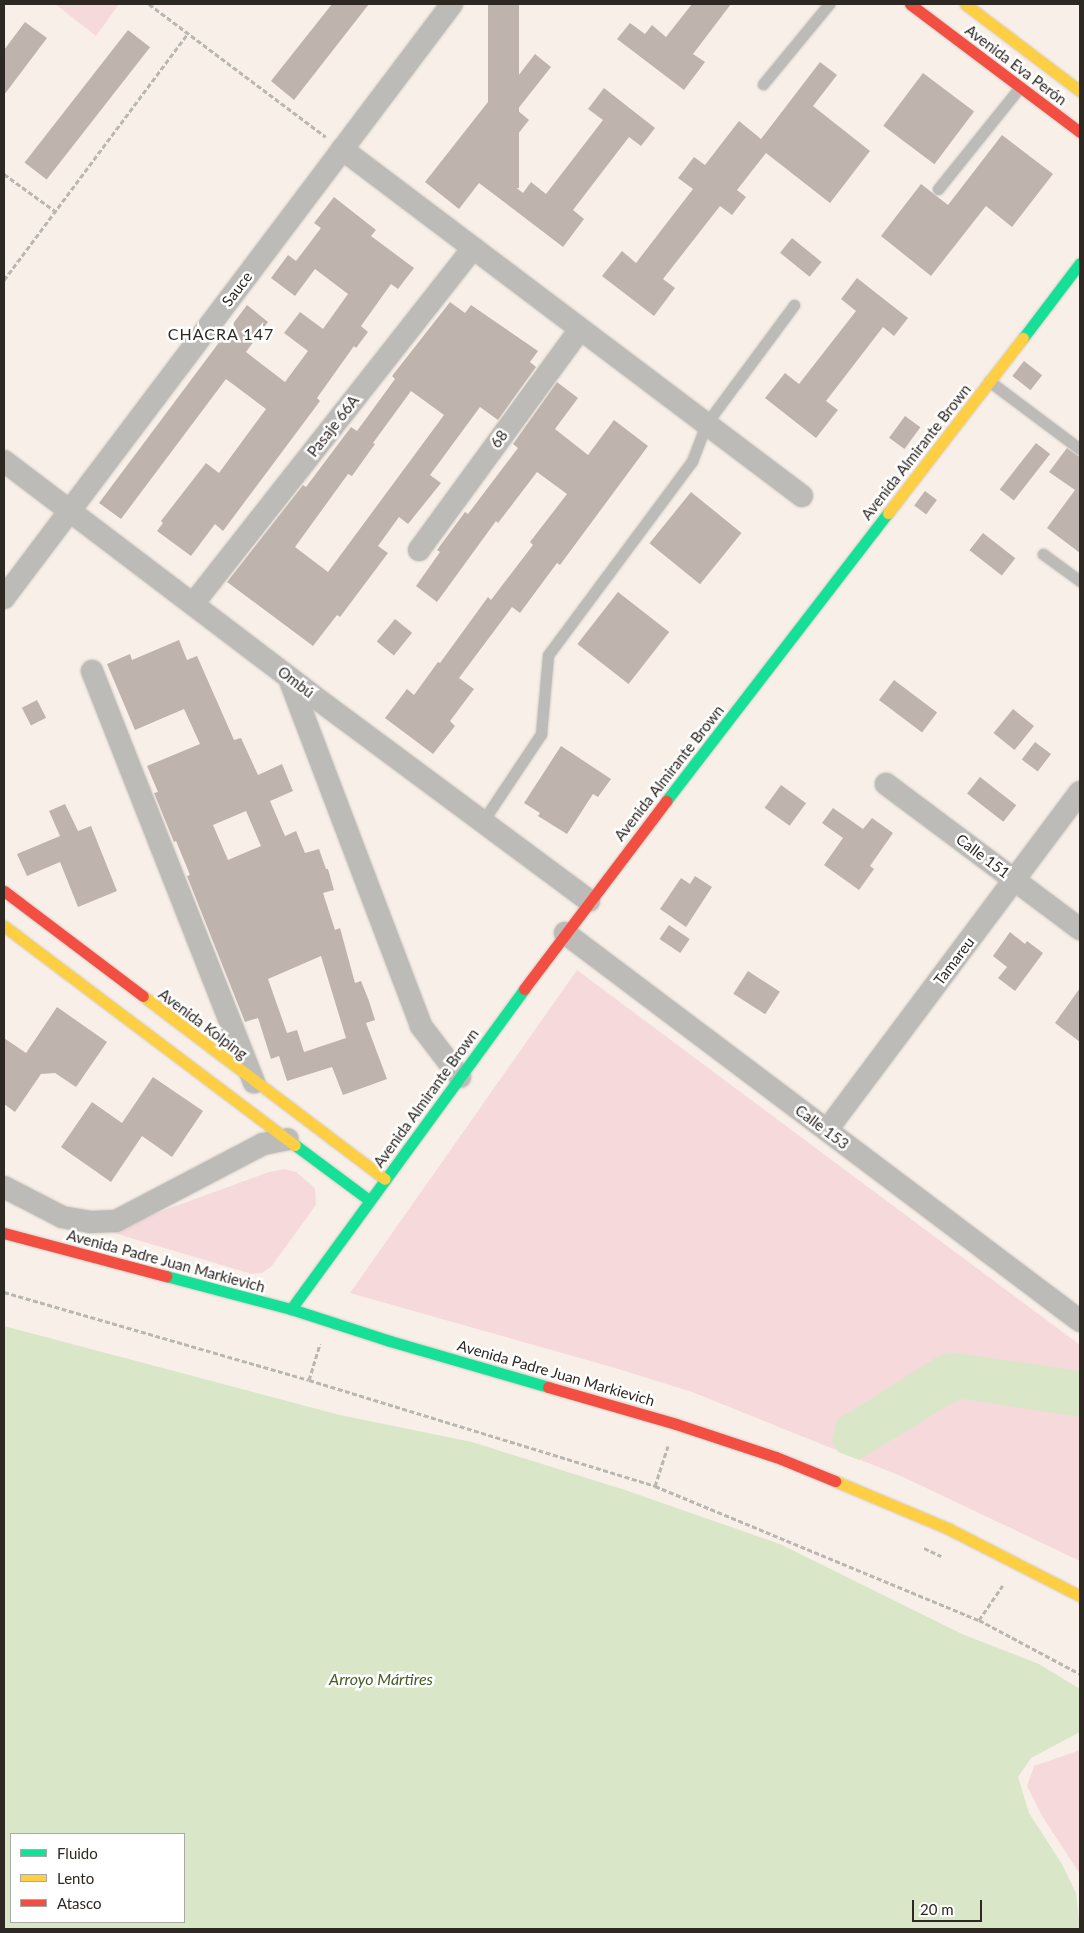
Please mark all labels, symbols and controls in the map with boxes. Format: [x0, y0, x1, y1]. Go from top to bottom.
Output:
street label: Avenida Eva Perón [962, 21, 1070, 109]
street label: Sauce [218, 268, 256, 310]
district label: CHACRA 147 [166, 324, 276, 344]
street label: Avenida Almirante Brown [857, 380, 975, 524]
street label: Pasaje 66A [303, 392, 363, 460]
street label: 68 [487, 427, 511, 451]
street label: Ombú [274, 662, 318, 702]
street label: Avenida Almirante Brown [610, 701, 728, 845]
street label: Calle 151 [953, 830, 1013, 882]
street label: Tamareu [930, 933, 978, 989]
street label: Avenida Kolping [155, 985, 251, 1063]
street label: Avenida Almirante Brown [369, 1025, 483, 1171]
street label: Calle 153 [792, 1101, 852, 1153]
street label: Avenida Padre Juan Markievich [65, 1226, 267, 1296]
street label: Avenida Padre Juan Markievich [455, 1336, 657, 1410]
water label: Arroyo Mártires [329, 1669, 433, 1689]
legend [10, 1833, 185, 1923]
text: Fluido [57, 1844, 98, 1862]
text: Lento [57, 1869, 94, 1887]
scale bar [914, 1890, 984, 1922]
text: Atasco [57, 1894, 102, 1912]
text: 20 m [920, 1900, 954, 1918]

